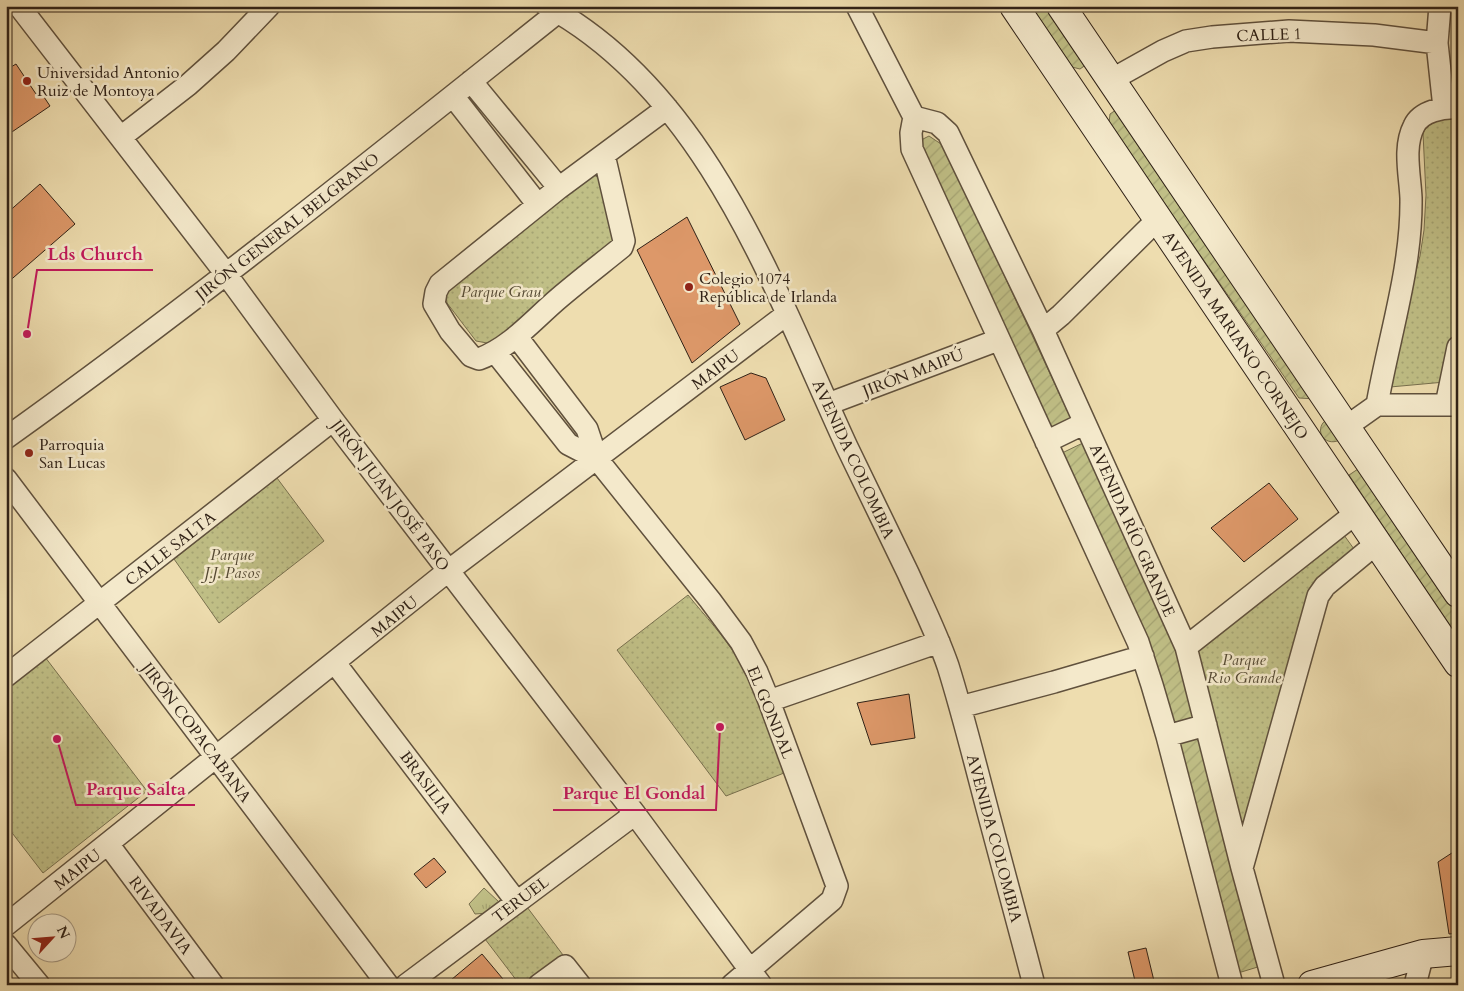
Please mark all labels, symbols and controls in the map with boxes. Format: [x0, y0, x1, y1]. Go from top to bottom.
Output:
street label: CALLE 1 [1236, 23, 1302, 47]
place label: Universidad Antonio Ruiz de Montoya [37, 62, 180, 102]
marker: Universidad Antonio Ruiz de Montoya [21, 75, 33, 87]
street label: JIRÓN GENERAL BELGRANO [189, 148, 384, 307]
street label: AVENIDA MARIANO CORNEJO [1157, 227, 1313, 444]
callout: Lds Church [37, 237, 153, 270]
text: Lds Church [47, 242, 143, 267]
place label: Colegio 1074 República de Irlanda [699, 268, 837, 308]
park label: Parque Grau [461, 281, 541, 303]
marker: Colegio 1074 República de Irlanda [683, 281, 695, 293]
street label: JIRÓN MAIPÚ [858, 344, 967, 403]
street label: MAIPU [687, 345, 744, 395]
street label: AVENIDA COLOMBIA [807, 376, 900, 543]
street label: JIRÓN JUAN JOSÉ PASO [325, 414, 454, 576]
place label: Parroquia San Lucas [39, 434, 105, 474]
street label: AVENIDA RÍO GRANDE [1084, 440, 1180, 620]
marker: Parroquia San Lucas [23, 447, 35, 459]
street label: CALLE SALTA [121, 506, 221, 591]
park label: Parque J.J. Pasos [200, 544, 260, 584]
street label: MAIPU [367, 591, 423, 642]
park label: Parque Rio Grande [1207, 649, 1282, 689]
street label: JIRÓN COPACABANA [135, 656, 257, 808]
street label: EL GONDAL [742, 663, 799, 762]
street label: BRASILIA [394, 747, 456, 819]
street label: AVENIDA COLOMBIA [961, 752, 1027, 925]
callout: Parque Salta [76, 772, 195, 805]
text: Parque Salta [86, 777, 186, 802]
callout: Parque El Gondal [553, 777, 716, 810]
text: Parque El Gondal [563, 781, 705, 806]
street label: MAIPU [50, 844, 106, 895]
street label: TERUEL [488, 871, 554, 928]
street label: RIVADAVIA [124, 872, 197, 960]
north arrow [28, 914, 78, 964]
text: N [52, 923, 74, 942]

